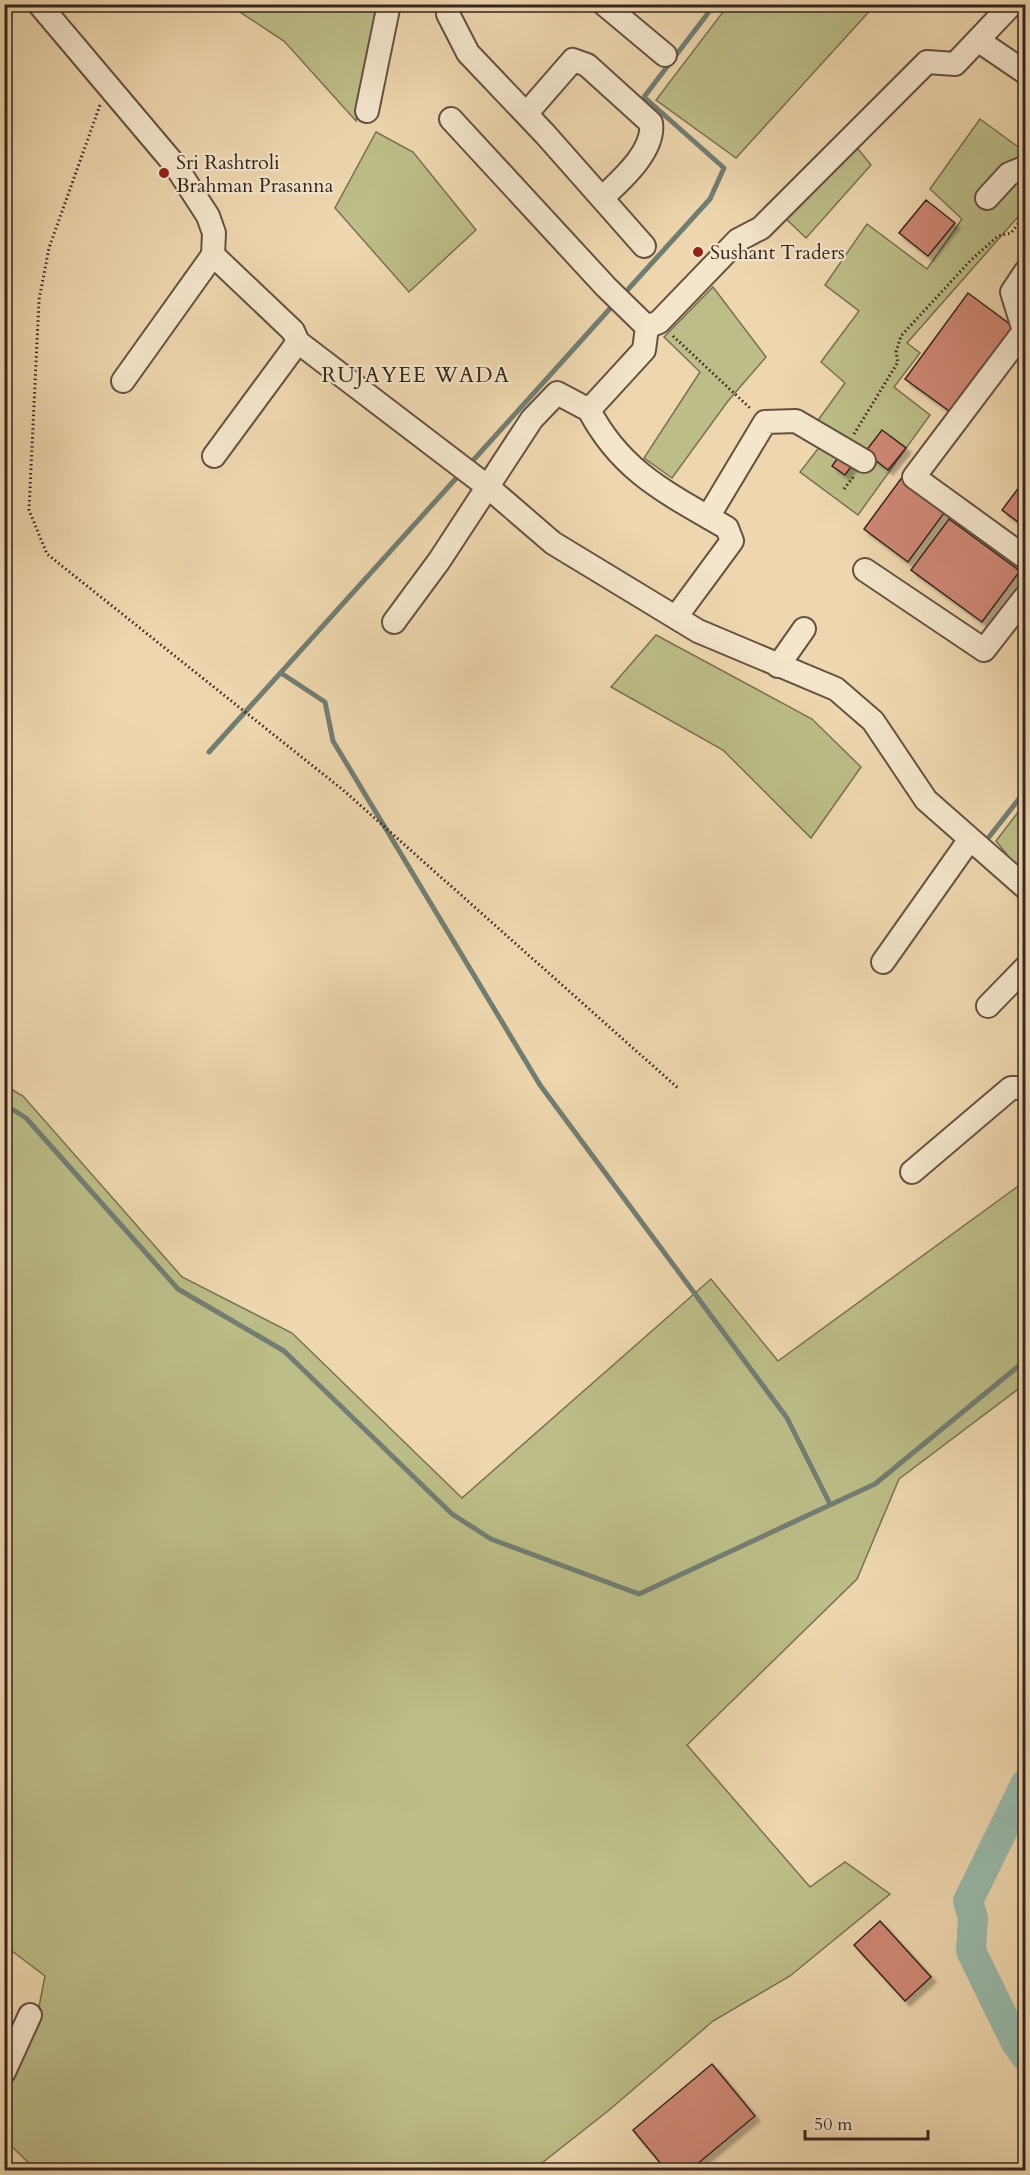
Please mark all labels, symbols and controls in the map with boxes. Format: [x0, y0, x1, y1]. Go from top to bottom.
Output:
place label: Sri Rashtroli Brahman Prasanna [176, 149, 334, 199]
marker: Sri Rashtroli Brahman Prasanna [157, 166, 171, 180]
place label: Sushant Traders [710, 239, 845, 266]
marker: Sushant Traders [691, 245, 705, 259]
district label: RUJAYEE WADA [321, 361, 511, 390]
scale bar [805, 2103, 928, 2141]
text: 50 m [814, 2112, 853, 2137]

